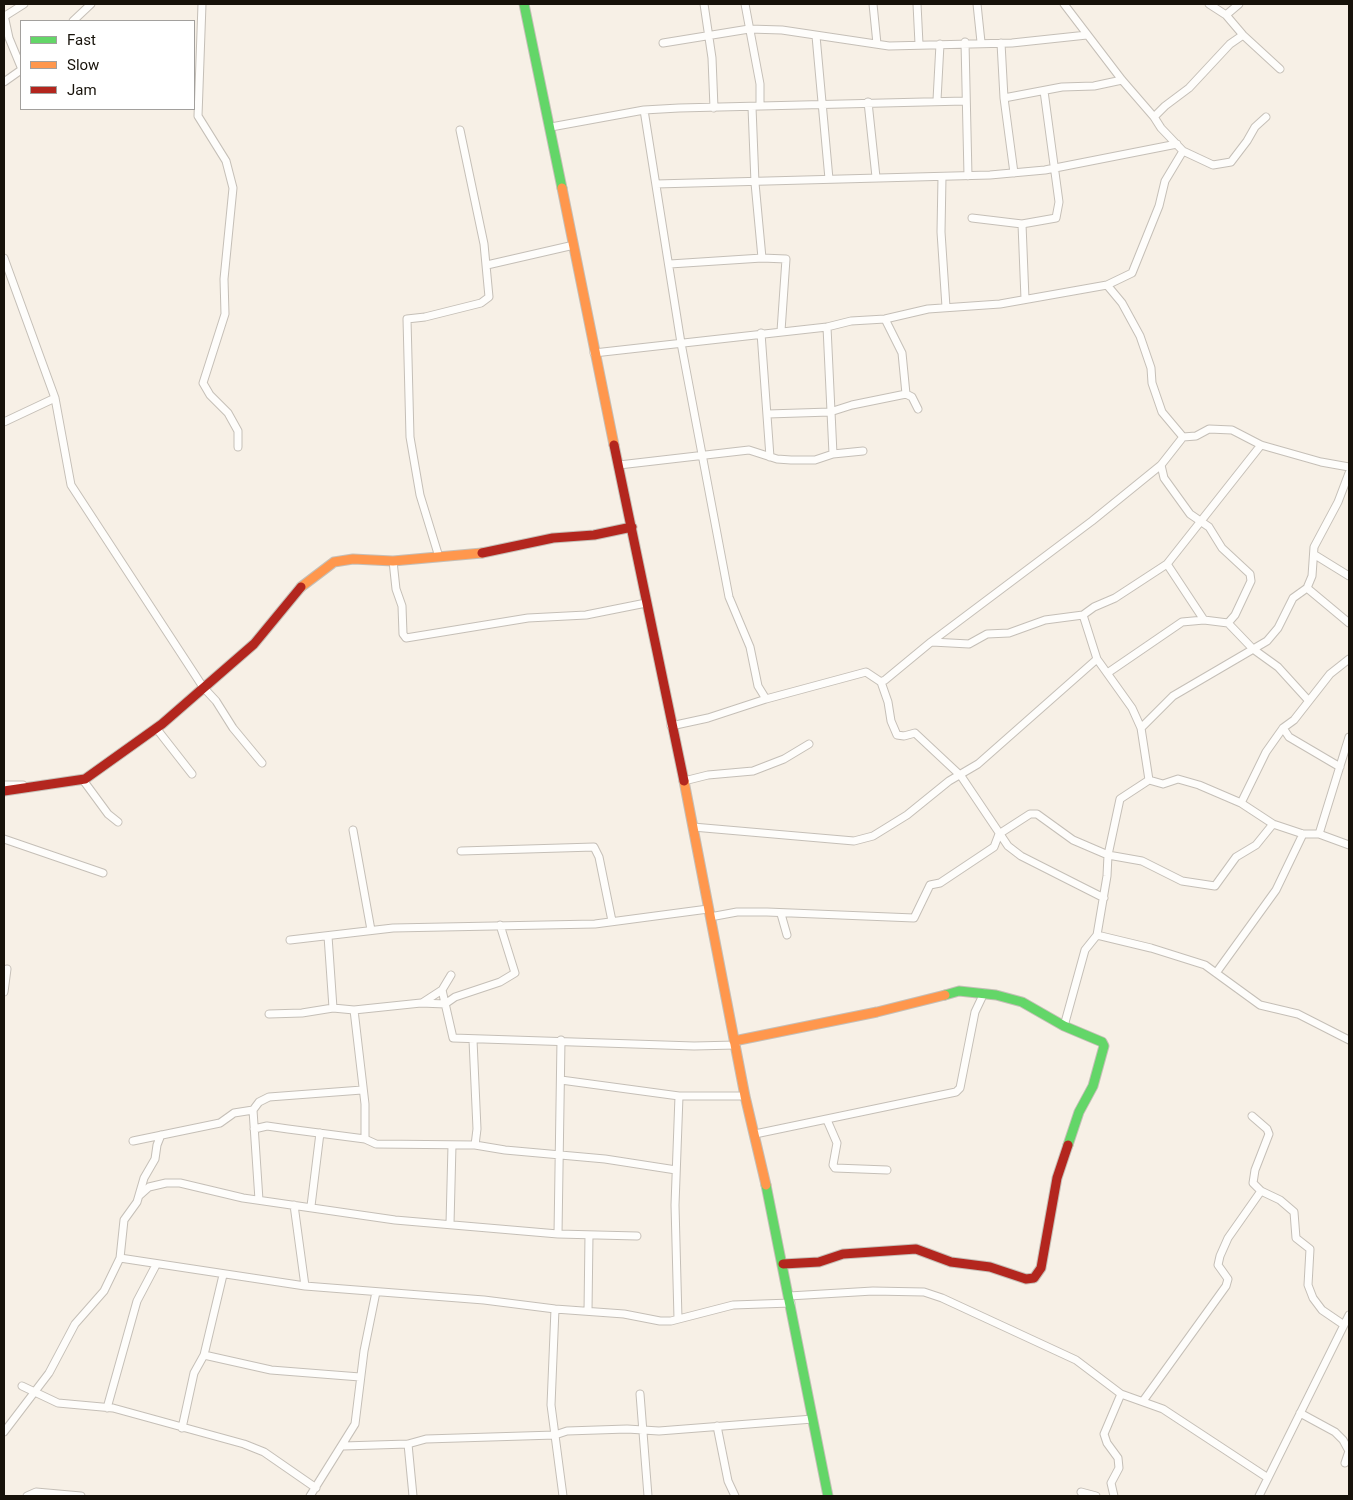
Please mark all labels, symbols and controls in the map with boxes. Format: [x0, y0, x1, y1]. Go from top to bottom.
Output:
legend [20, 20, 195, 110]
text: Fast [67, 31, 96, 49]
text: Slow [67, 56, 99, 74]
text: Jam [67, 81, 97, 99]

